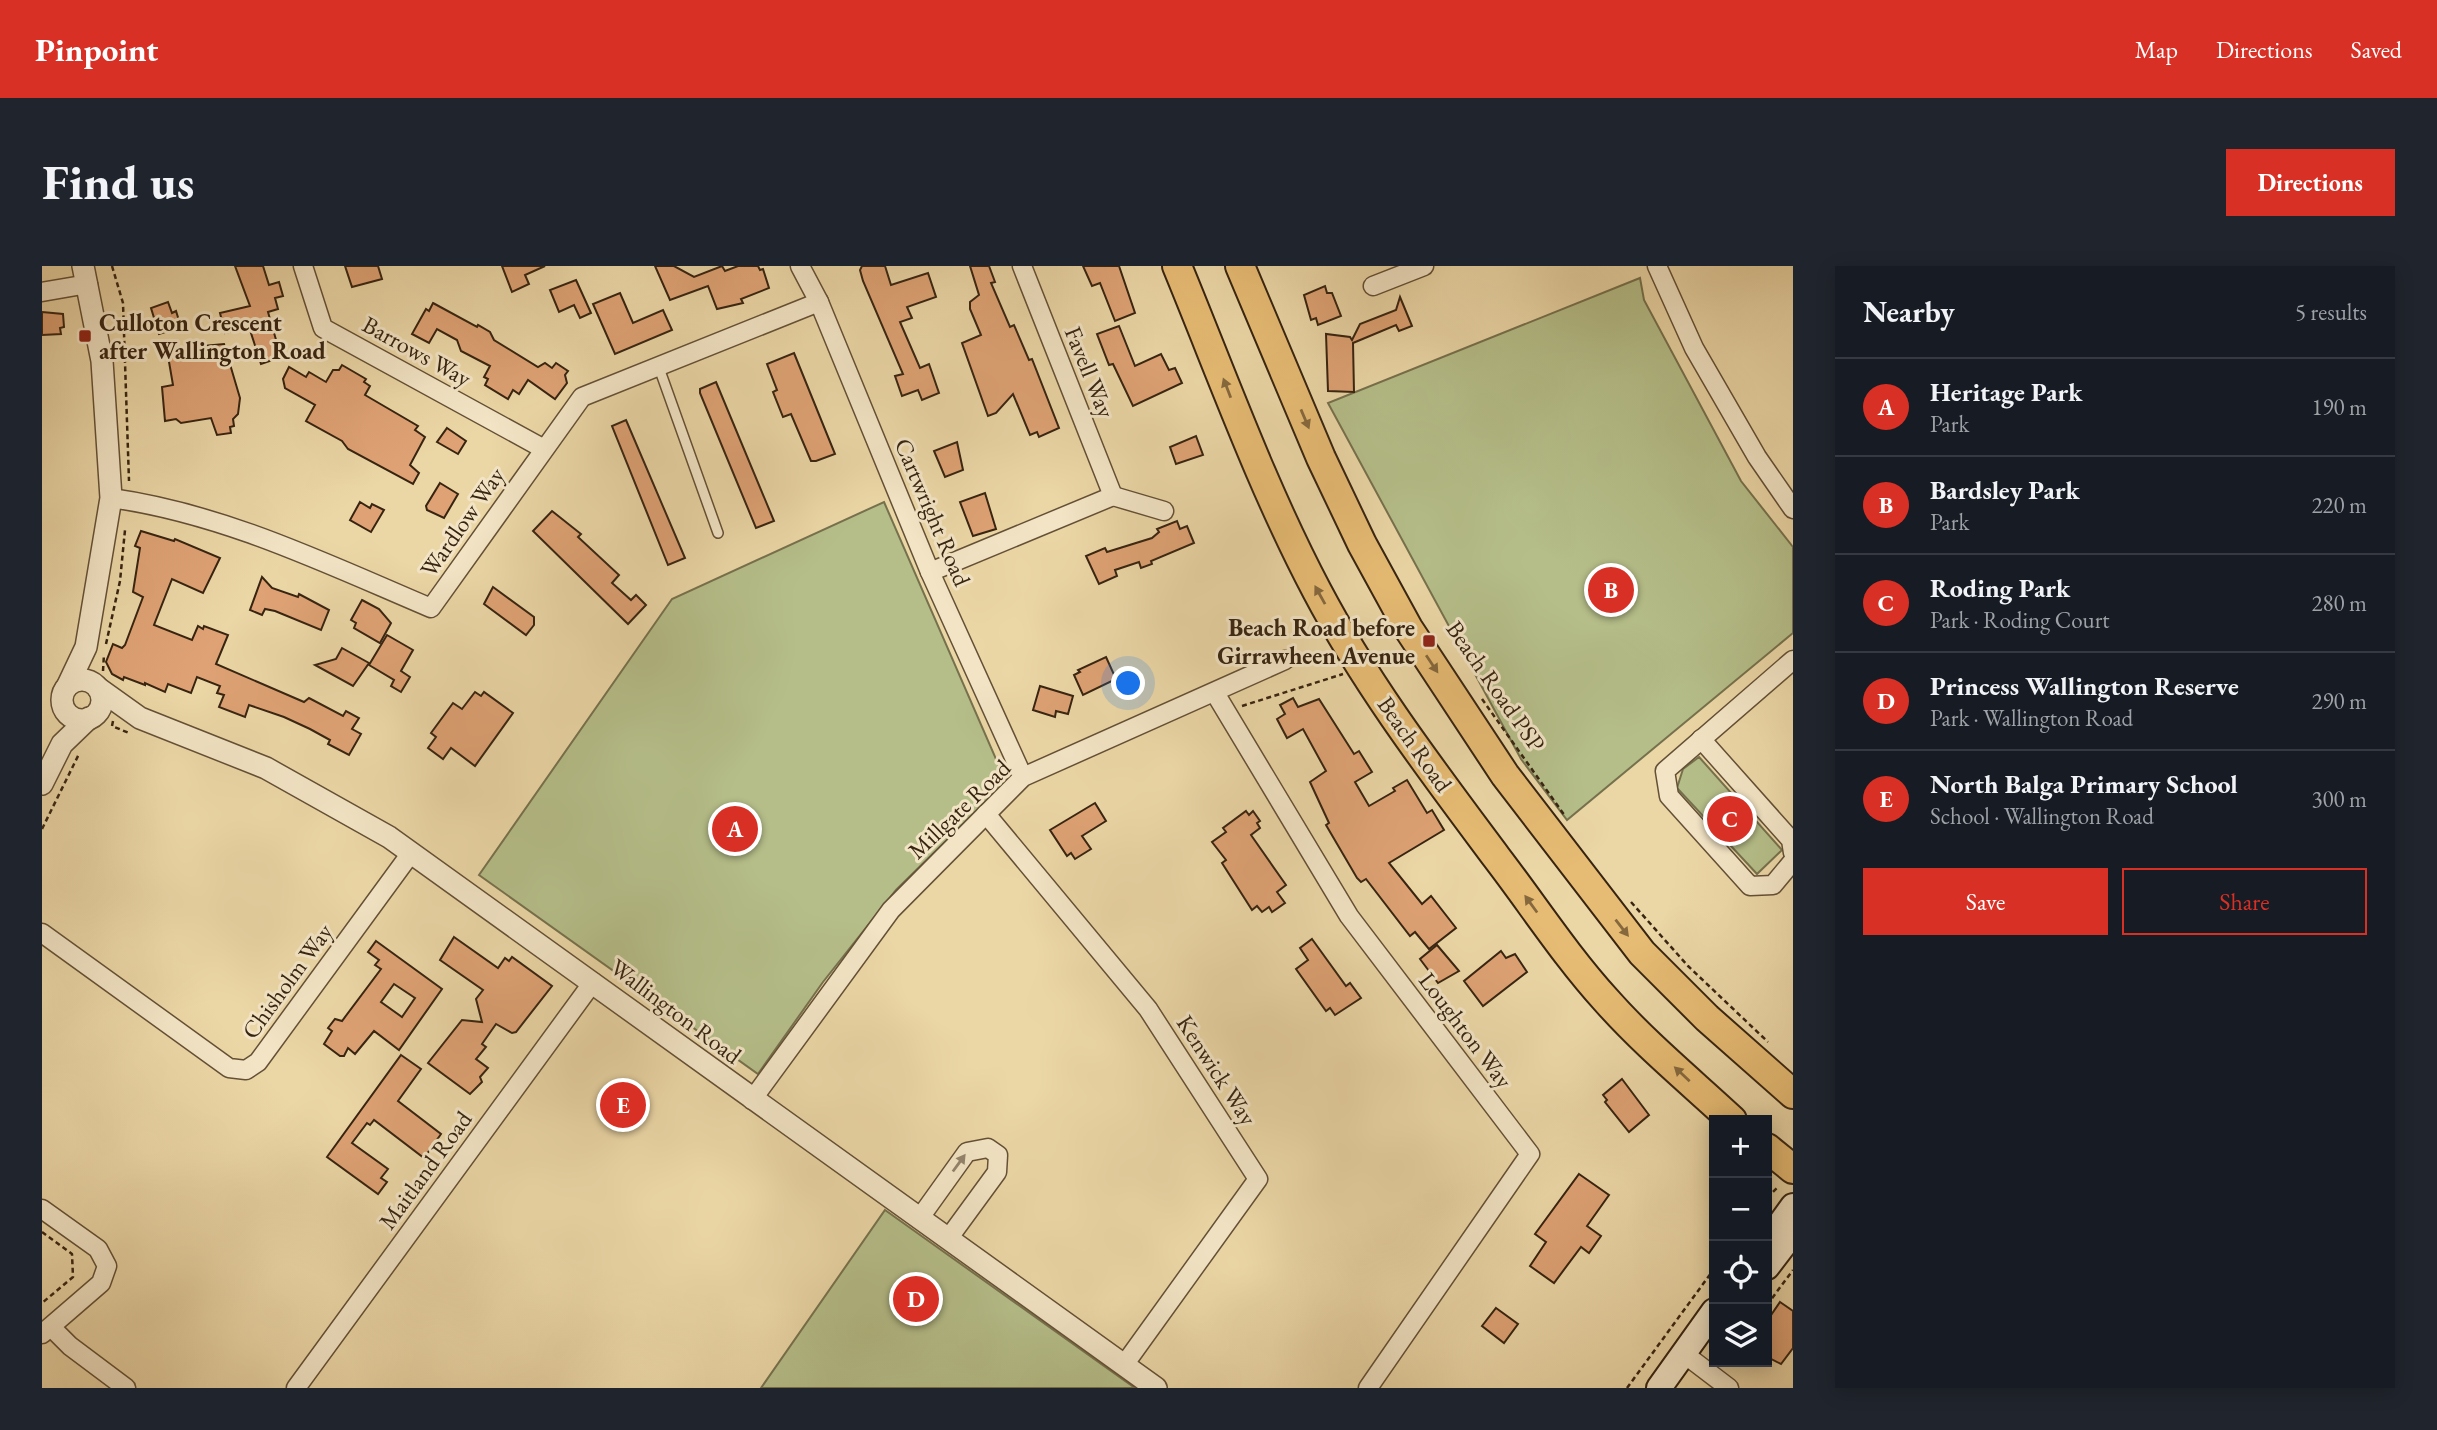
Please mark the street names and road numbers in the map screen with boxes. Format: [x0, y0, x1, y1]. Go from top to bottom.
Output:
street label: Barrows Way [357, 308, 477, 394]
street label: Favell Way [1058, 322, 1122, 423]
street label: Cartwright Road [888, 433, 978, 592]
street label: Wardlow Way [413, 461, 511, 583]
street label: Beach Road PSP [1440, 615, 1552, 757]
street label: Beach Road [1371, 690, 1460, 799]
street label: Millgate Road [901, 752, 1017, 866]
street label: Chisholm Way [235, 917, 340, 1045]
street label: Wallington Road [604, 951, 749, 1071]
street label: Loughton Way [1412, 966, 1520, 1095]
street label: Kenwick Way [1170, 1009, 1264, 1131]
street label: Maitland Road [372, 1104, 479, 1235]

